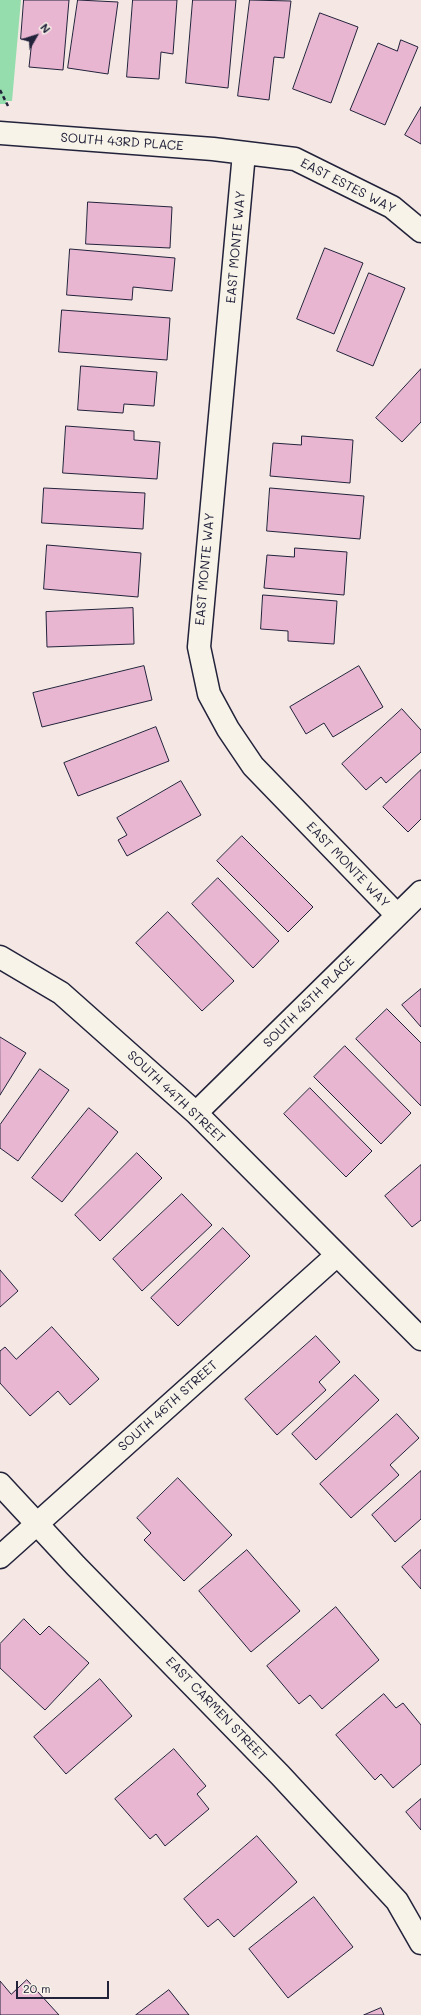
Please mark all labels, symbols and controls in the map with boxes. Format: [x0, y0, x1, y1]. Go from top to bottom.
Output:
north arrow [16, 16, 56, 56]
text: N [37, 20, 54, 36]
street label: SOUTH 43RD PLACE [60, 130, 184, 154]
street label: EAST ESTES WAY [298, 155, 398, 217]
street label: EAST MONTE WAY [223, 190, 249, 304]
street label: EAST MONTE WAY [192, 512, 218, 626]
street label: EAST MONTE WAY [303, 819, 393, 911]
street label: SOUTH 45TH PLACE [260, 953, 358, 1051]
street label: SOUTH 44TH STREET [124, 1048, 228, 1146]
street label: SOUTH 46TH STREET [115, 1357, 221, 1455]
street label: EAST CARMEN STREET [162, 1654, 270, 1764]
scale bar [18, 1973, 111, 1999]
text: 20 m [23, 1980, 51, 1996]

